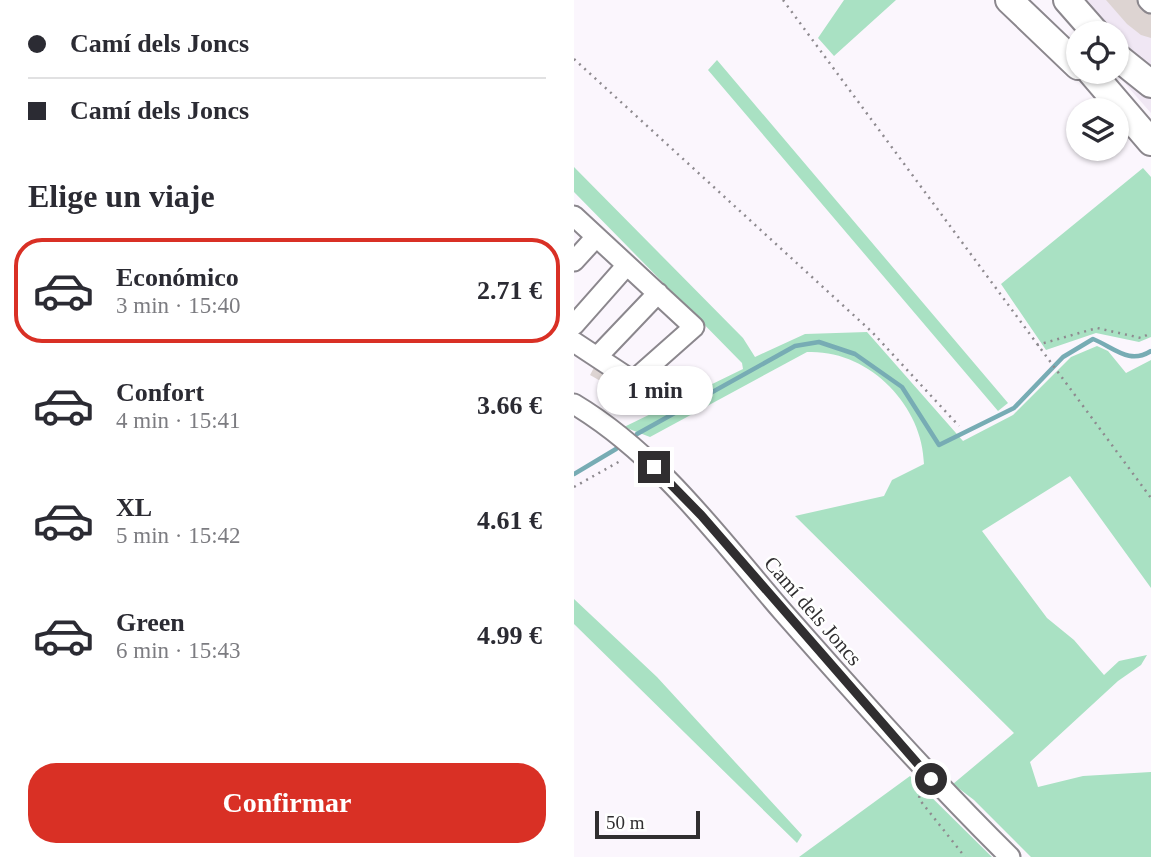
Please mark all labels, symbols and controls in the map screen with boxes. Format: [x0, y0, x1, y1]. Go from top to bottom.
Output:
map controls [1066, 21, 1129, 161]
button: locate [1066, 21, 1129, 84]
text: Camí dels Joncs [70, 29, 249, 58]
text: Camí dels Joncs [70, 96, 249, 125]
button: layers [1066, 98, 1129, 161]
text: Elige un viaje [28, 178, 215, 214]
icon: car [32, 259, 95, 322]
text: Económico [116, 263, 239, 292]
text: 2.71 € [477, 276, 542, 305]
text: 3 min · 15:40 [116, 293, 241, 318]
callout: 1 min [596, 365, 712, 414]
icon: car [32, 374, 95, 437]
text: Confort [116, 378, 204, 407]
text: 1 min [627, 378, 683, 403]
text: 3.66 € [477, 391, 542, 420]
text: 4 min · 15:41 [116, 408, 241, 433]
route end [638, 451, 670, 483]
icon: car [32, 489, 95, 552]
text: XL [116, 493, 152, 522]
text: 4.61 € [477, 506, 542, 535]
text: 5 min · 15:42 [116, 523, 241, 548]
street label: Camí dels Joncs [759, 552, 867, 670]
icon: car [32, 604, 95, 667]
text: Green [116, 608, 185, 637]
text: 4.99 € [477, 621, 542, 650]
text: 6 min · 15:43 [116, 638, 241, 663]
button: Confirmar [28, 763, 546, 843]
route start [915, 763, 947, 795]
scale bar [595, 808, 700, 840]
text: 50 m [606, 812, 645, 833]

